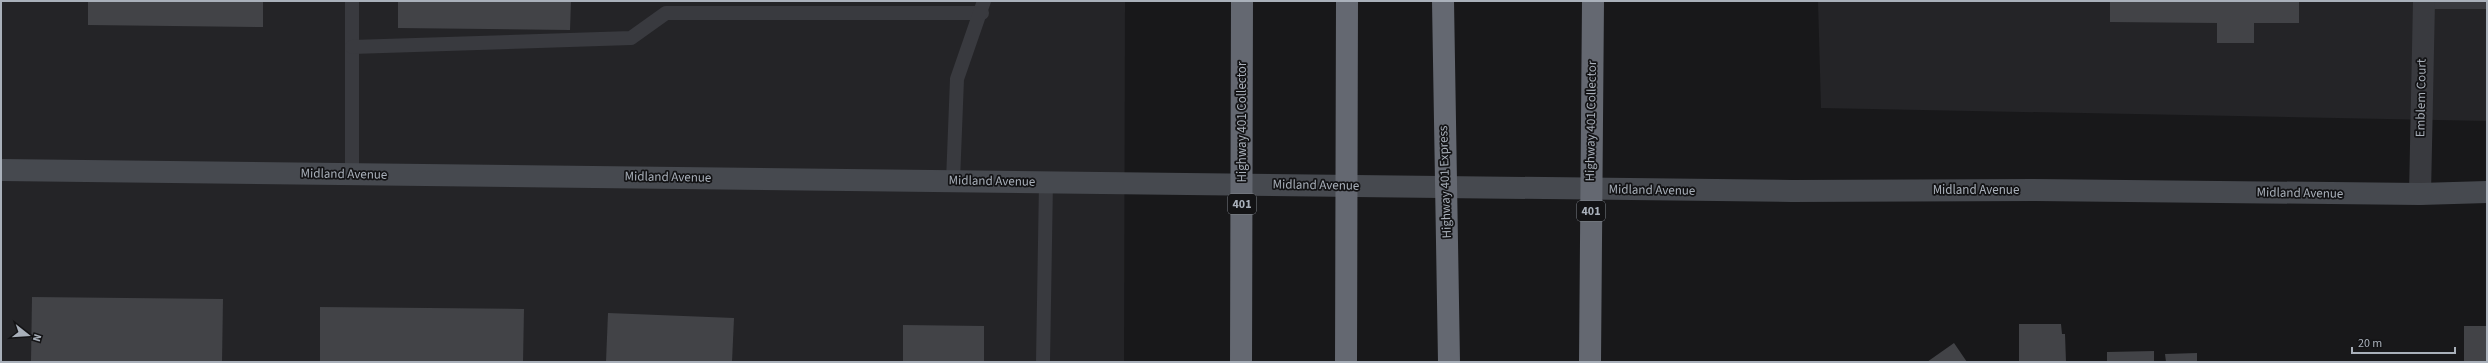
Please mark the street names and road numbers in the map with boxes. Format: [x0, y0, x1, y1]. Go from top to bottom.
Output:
street label: Emblem Court [2411, 58, 2431, 137]
street label: Highway 401 Collector [1581, 60, 1601, 182]
street label: Highway 401 Collector [1233, 61, 1251, 182]
street label: Highway 401 Express [1434, 125, 1456, 239]
street label: Midland Avenue [300, 164, 388, 184]
street label: Midland Avenue [624, 167, 712, 187]
street label: Midland Avenue [948, 171, 1036, 191]
street label: Midland Avenue [1272, 175, 1360, 195]
street label: Midland Avenue [1608, 180, 1696, 200]
street label: Midland Avenue [1933, 181, 2019, 199]
street label: Midland Avenue [2256, 183, 2344, 203]
road number: 401 [1228, 194, 1256, 214]
road number: 401 [1577, 201, 1605, 221]

